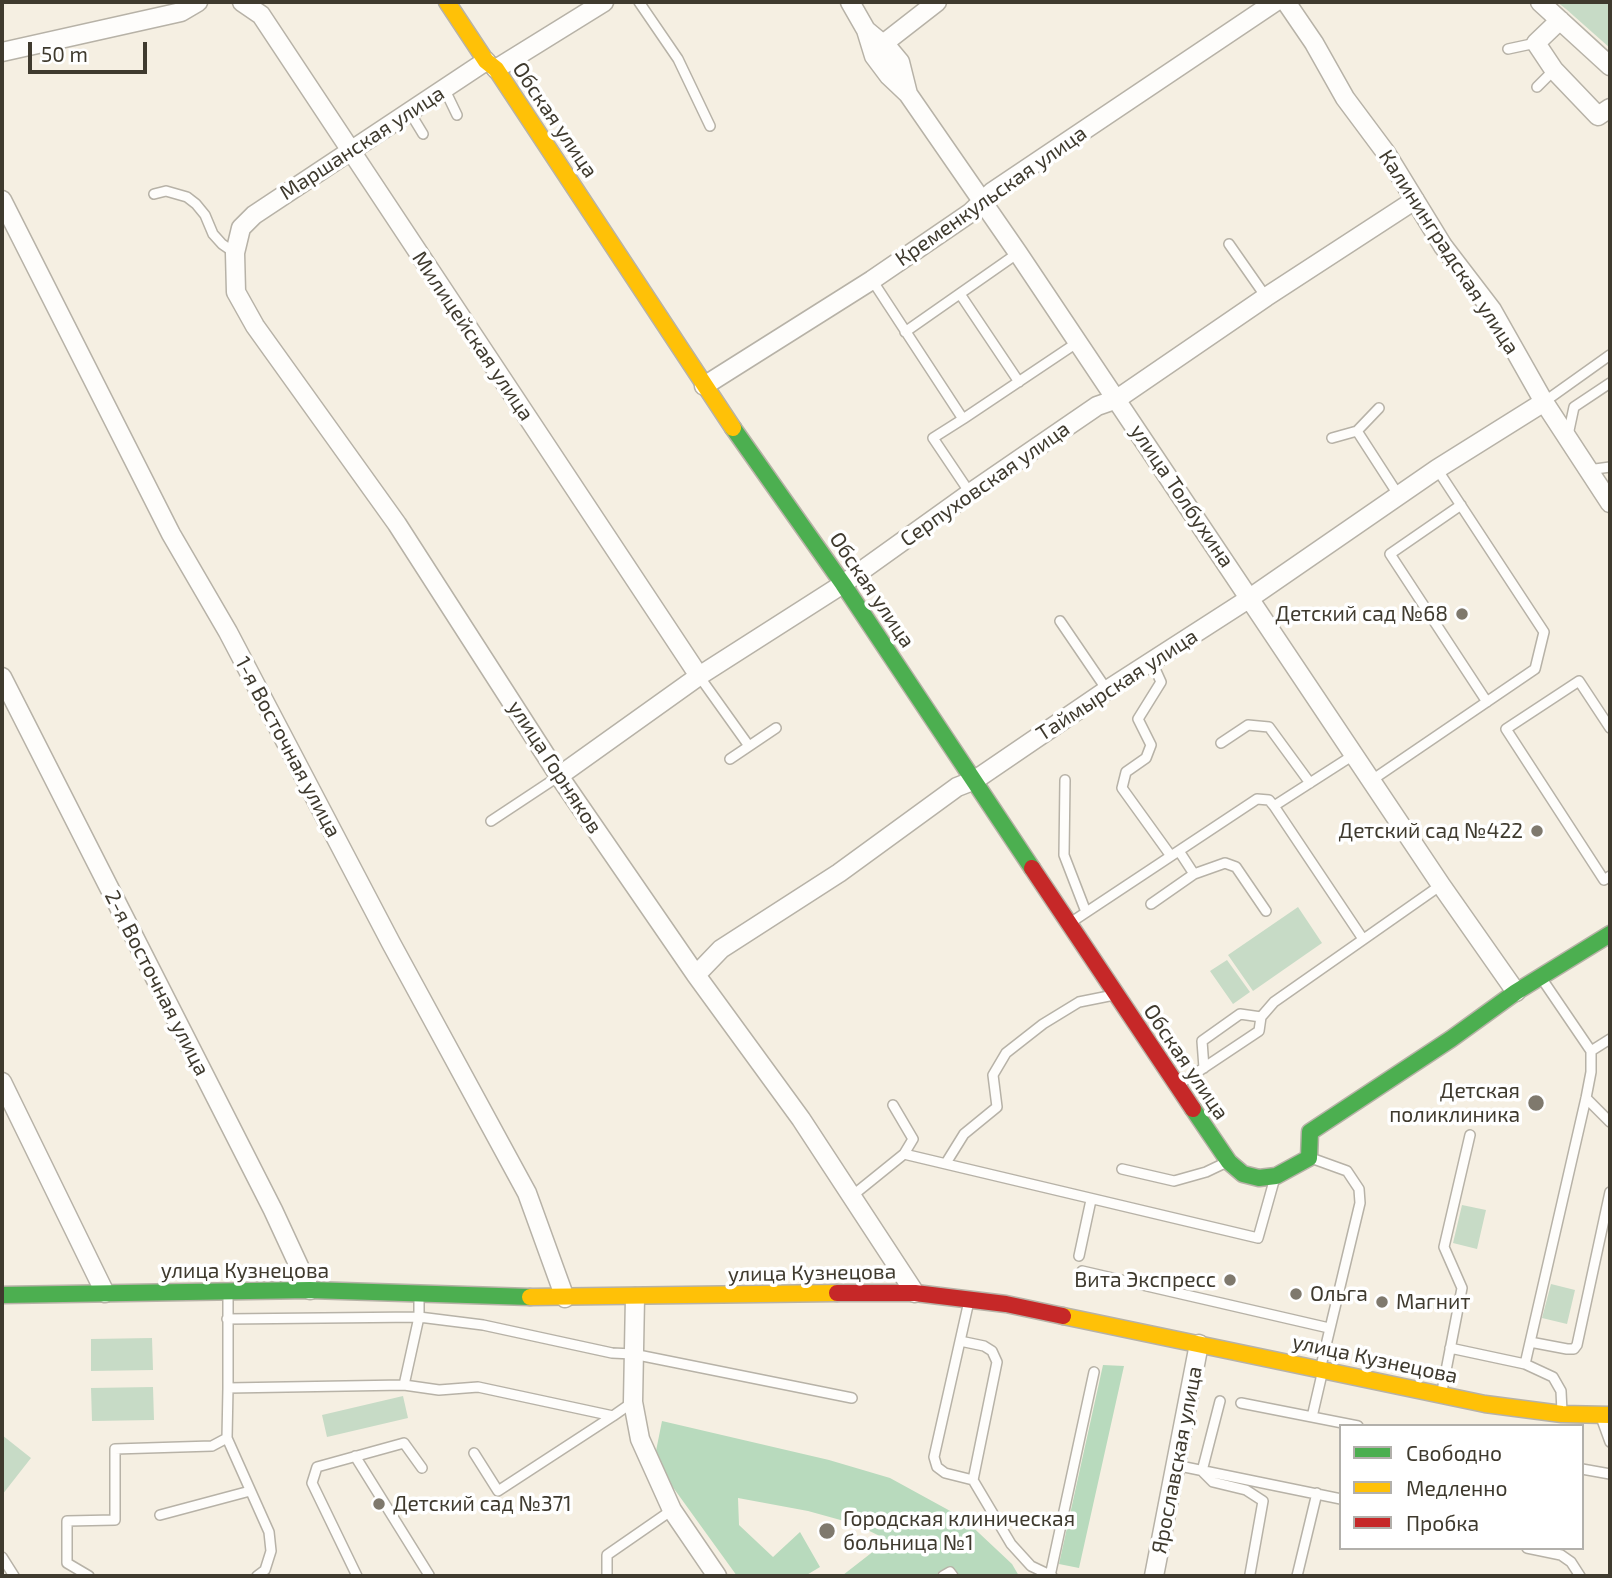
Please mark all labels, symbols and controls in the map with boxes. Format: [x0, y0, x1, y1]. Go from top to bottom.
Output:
scale bar [32, 28, 150, 72]
text: 50 m [41, 41, 88, 66]
street label: Обская улица [507, 57, 603, 183]
street label: Маршанская улица [275, 80, 449, 206]
street label: Кременкульская улица [891, 120, 1091, 272]
street label: Калининградская улица [1373, 145, 1525, 359]
street label: Милицейская улица [407, 247, 539, 425]
street label: Серпуховская улица [895, 416, 1075, 552]
street label: улица Толбухина [1125, 420, 1239, 572]
street label: Обская улица [824, 527, 920, 653]
place label: Детский сад №68 [1275, 601, 1448, 627]
marker: Детский сад №68 [1454, 606, 1470, 622]
street label: Таймырская улица [1032, 623, 1202, 747]
street label: 1-я Восточная улица [230, 652, 346, 842]
street label: улица Горняков [503, 696, 607, 838]
place label: Детский сад №422 [1339, 818, 1523, 844]
marker: Детский сад №422 [1529, 823, 1545, 839]
street label: 2-я Восточная улица [99, 886, 215, 1080]
street label: Обская улица [1138, 999, 1234, 1125]
place label: Детская поликлиника [1389, 1078, 1520, 1128]
marker: Детская поликлиника [1526, 1093, 1546, 1113]
street label: улица Кузнецова [161, 1258, 329, 1284]
street label: улица Кузнецова [728, 1259, 896, 1287]
place label: Вита Экспресс [1074, 1267, 1216, 1293]
marker: Вита Экспресс [1222, 1272, 1238, 1288]
place label: Ольга [1310, 1281, 1368, 1307]
marker: Ольга [1288, 1286, 1304, 1302]
place label: Магнит [1396, 1289, 1471, 1315]
marker: Магнит [1374, 1294, 1390, 1310]
street label: улица Кузнецова [1290, 1329, 1460, 1389]
street label: Ярославская улица [1146, 1364, 1208, 1556]
legend [1339, 1424, 1584, 1550]
text: Свободно [1406, 1440, 1502, 1465]
text: Медленно [1406, 1475, 1508, 1500]
place label: Детский сад №371 [393, 1491, 572, 1517]
marker: Детский сад №371 [371, 1496, 387, 1512]
place label: Городская клиническая больница №1 [843, 1506, 1075, 1556]
text: Пробка [1406, 1510, 1479, 1535]
marker: Городская клиническая больница №1 [817, 1521, 837, 1541]

